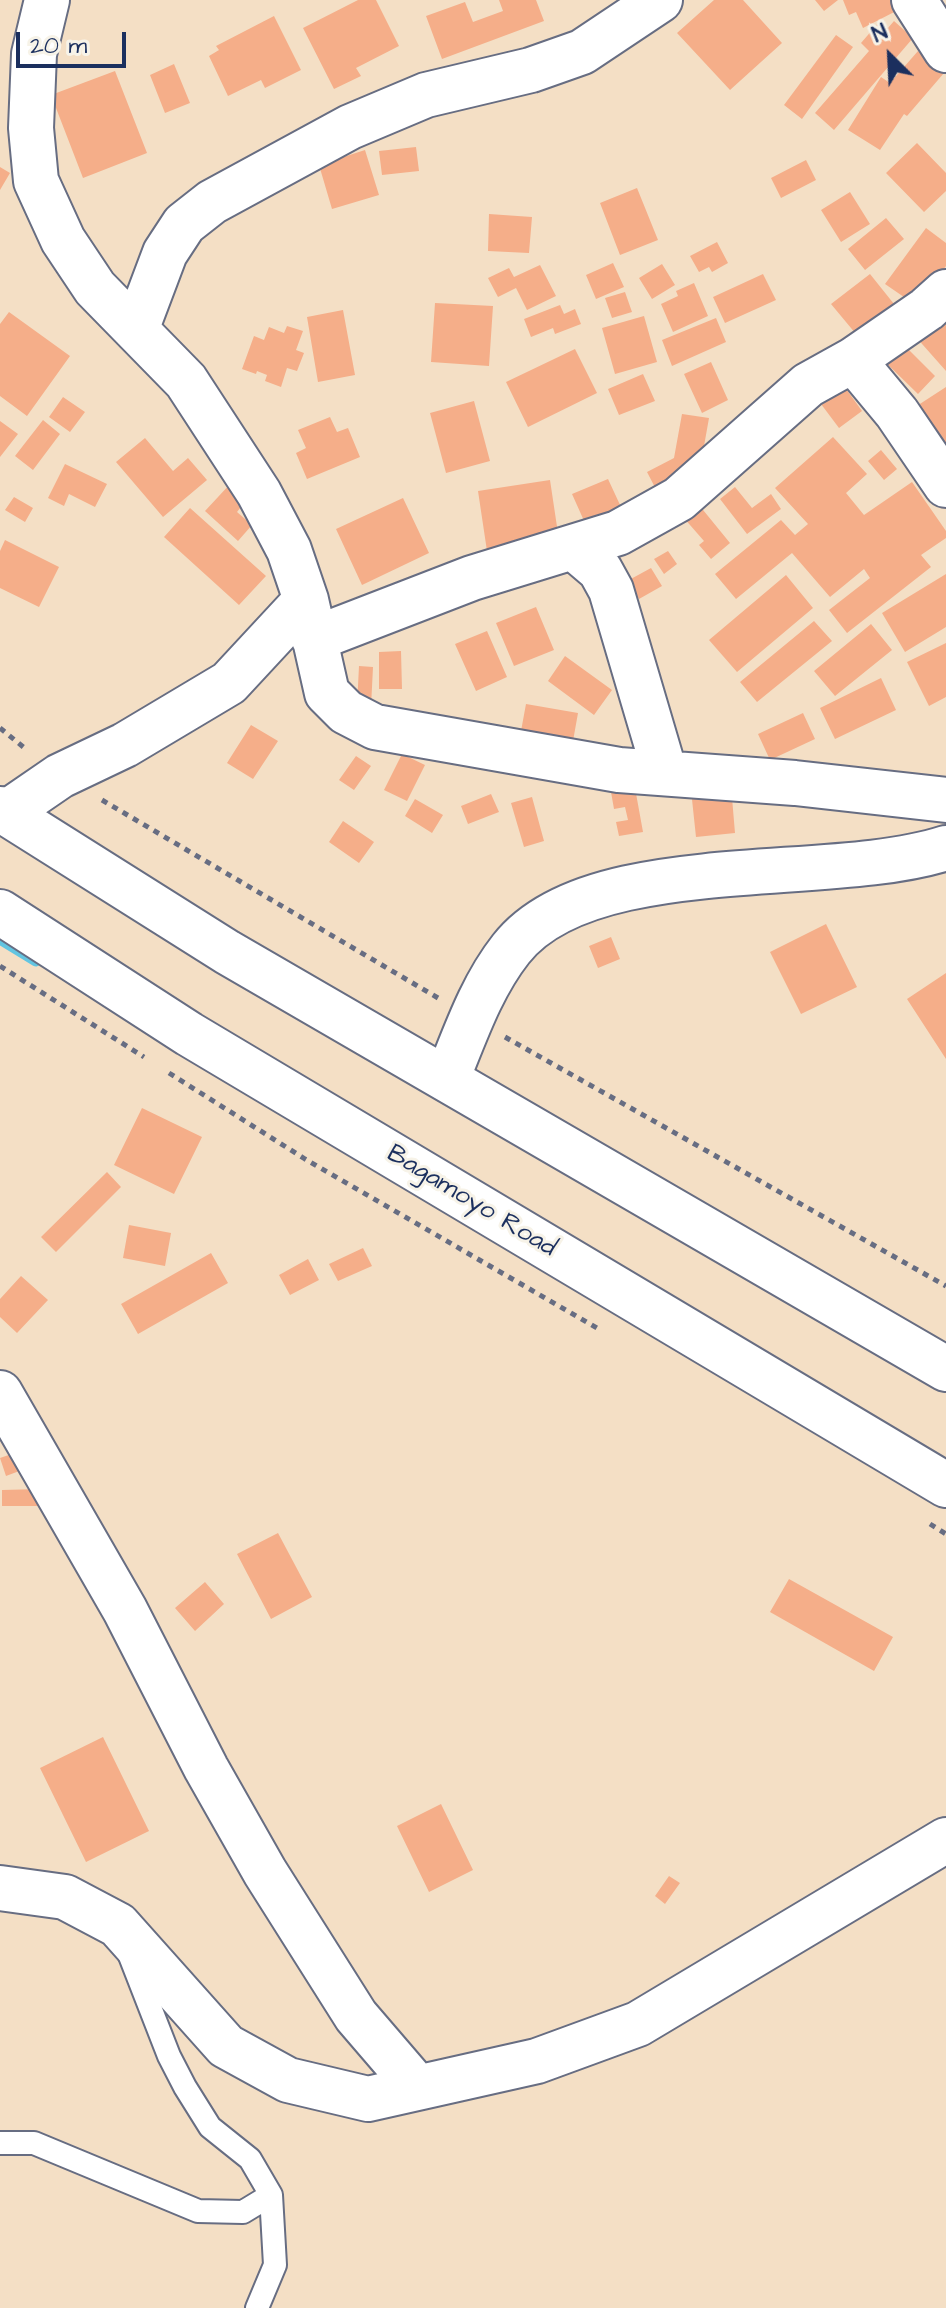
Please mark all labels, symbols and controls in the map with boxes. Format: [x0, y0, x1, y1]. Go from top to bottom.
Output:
scale bar [20, 16, 130, 66]
north arrow [850, 16, 930, 96]
text: N [867, 17, 893, 51]
text: 20 m [30, 29, 87, 63]
street label: Bagamoyo Road [381, 1139, 561, 1265]

